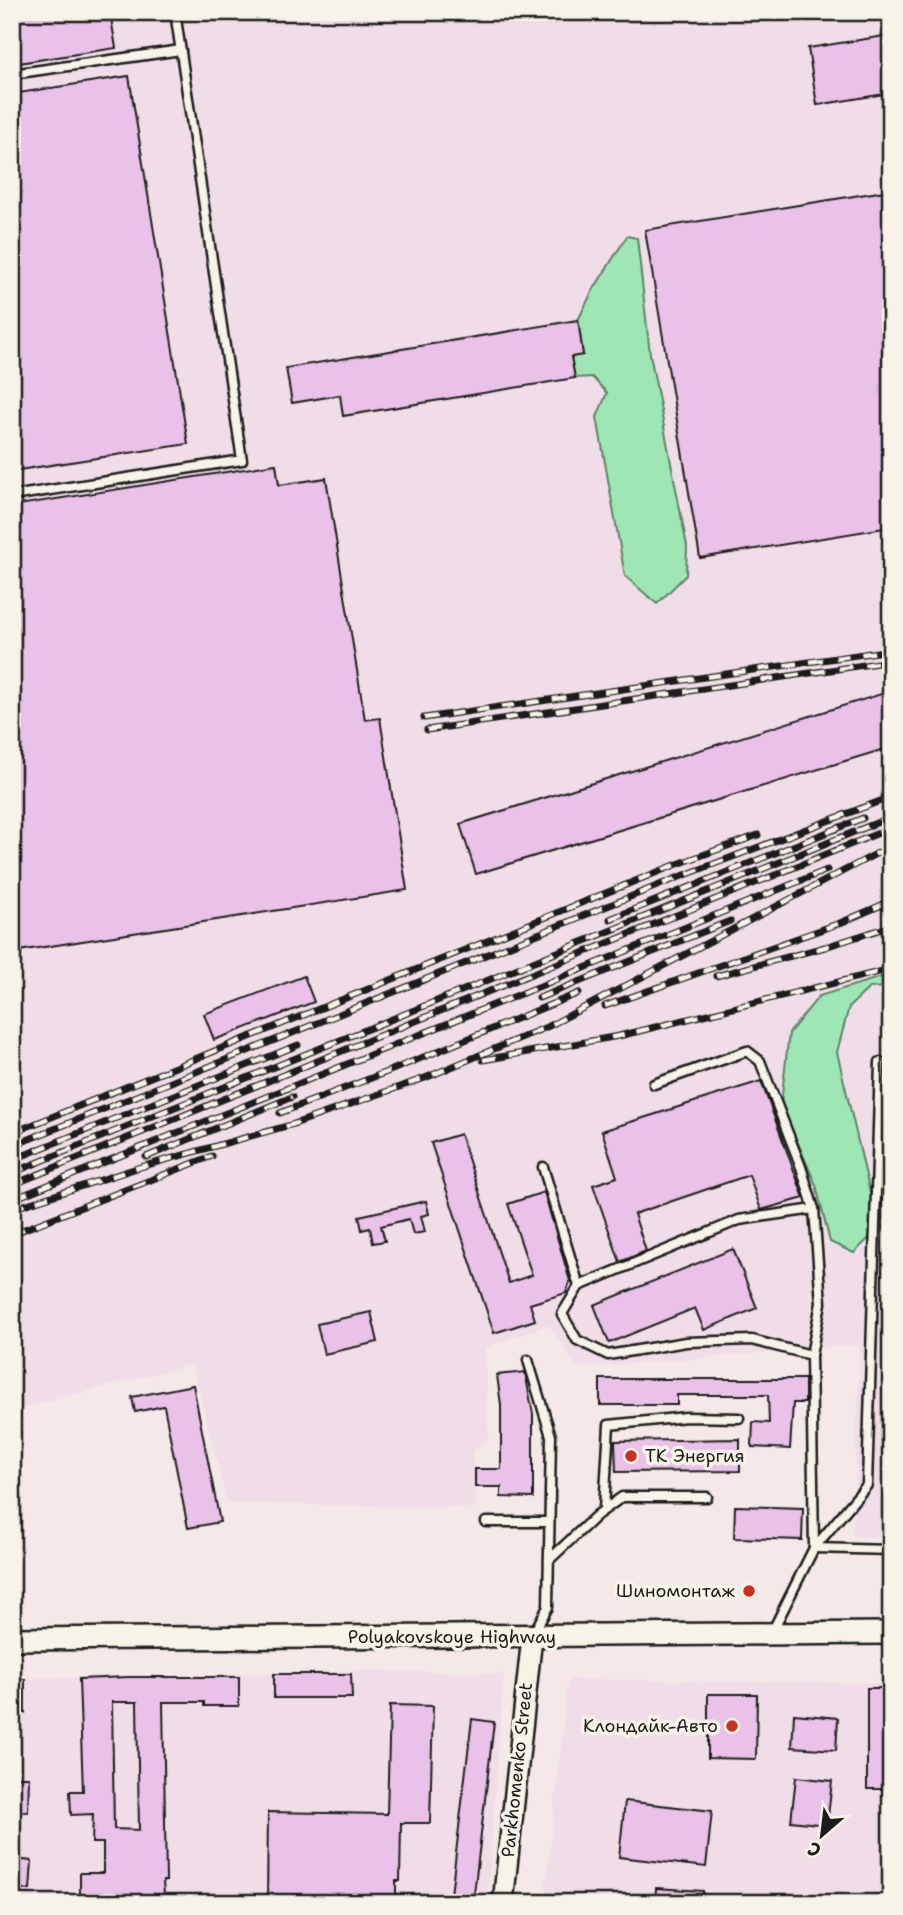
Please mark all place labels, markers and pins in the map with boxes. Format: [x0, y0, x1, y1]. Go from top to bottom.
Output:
place label: ТК Энергия [645, 1444, 745, 1468]
marker: ТК Энергия [623, 1448, 639, 1464]
place label: Шиномонтаж [616, 1579, 736, 1603]
marker: Шиномонтаж [741, 1583, 757, 1599]
place label: Клондайк-Авто [583, 1714, 718, 1738]
marker: Клондайк-Авто [724, 1718, 740, 1734]

